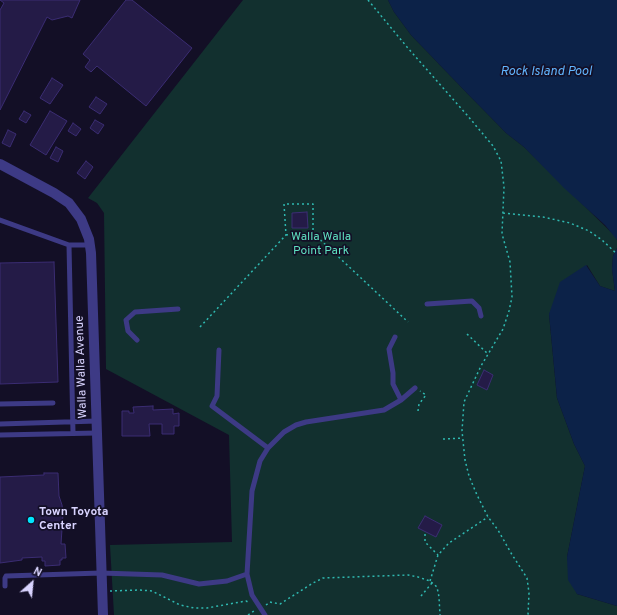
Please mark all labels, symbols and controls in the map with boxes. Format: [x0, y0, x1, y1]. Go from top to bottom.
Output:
water label: Rock Island Pool [500, 64, 592, 80]
park label: Walla Walla Point Park [291, 231, 351, 259]
street label: Walla Walla Avenue [73, 315, 91, 419]
place label: Town Toyota Center [39, 506, 108, 534]
marker: Town Toyota Center [26, 515, 36, 525]
north arrow [12, 563, 52, 603]
text: N [31, 564, 44, 580]

